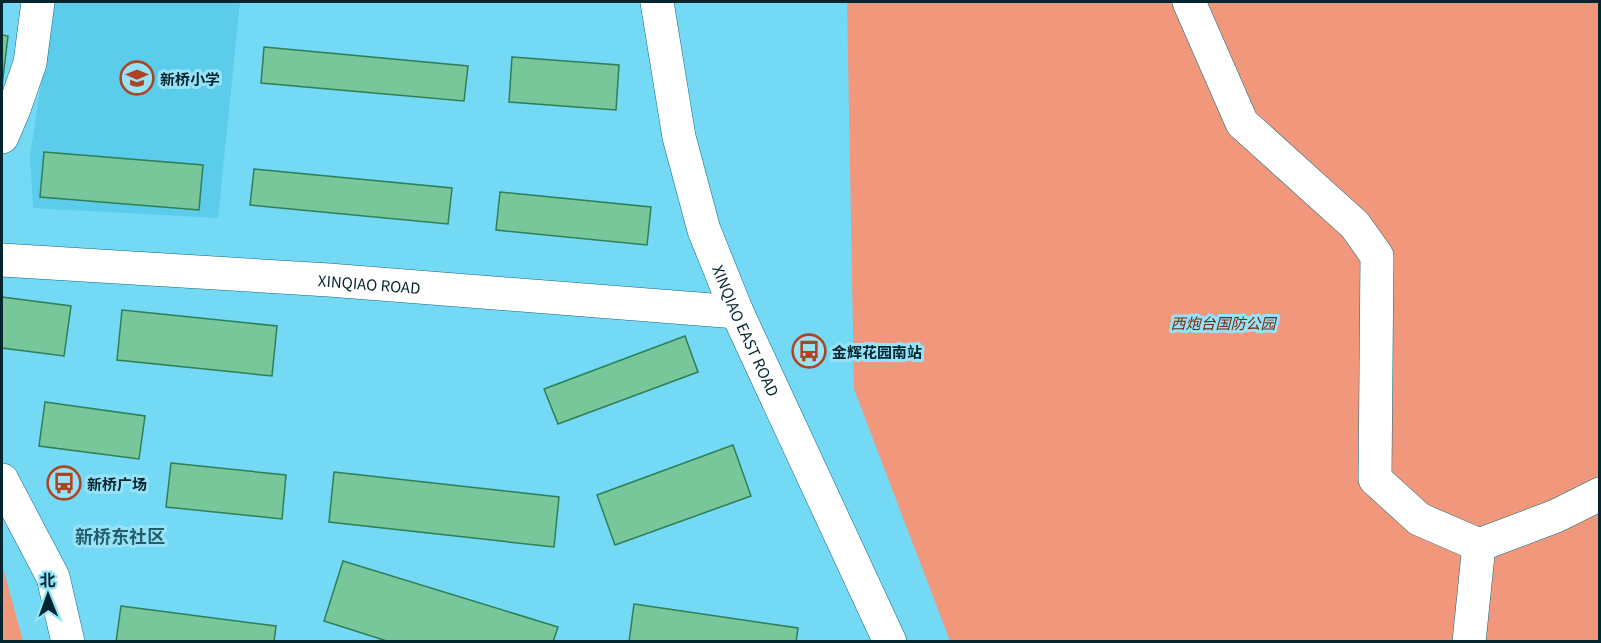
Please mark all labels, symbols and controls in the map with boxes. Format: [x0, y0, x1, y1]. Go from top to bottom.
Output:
school or university icon: 新桥小学 [119, 60, 155, 96]
place label: 新桥小学 [160, 68, 220, 89]
street label: XINQIAO EAST ROAD [708, 261, 785, 399]
street label: XINQIAO ROAD [317, 269, 421, 298]
park label: 西炮台国防公园 [1170, 312, 1277, 333]
bus stop icon: 金辉花园南站 [791, 333, 827, 369]
place label: 金辉花园南站 [832, 341, 922, 362]
bus stop icon: 新桥广场 [46, 465, 82, 501]
place label: 新桥广场 [87, 473, 147, 494]
district label: 新桥东社区 [75, 522, 165, 548]
north arrow [18, 565, 78, 625]
text: 北 [40, 567, 56, 591]

